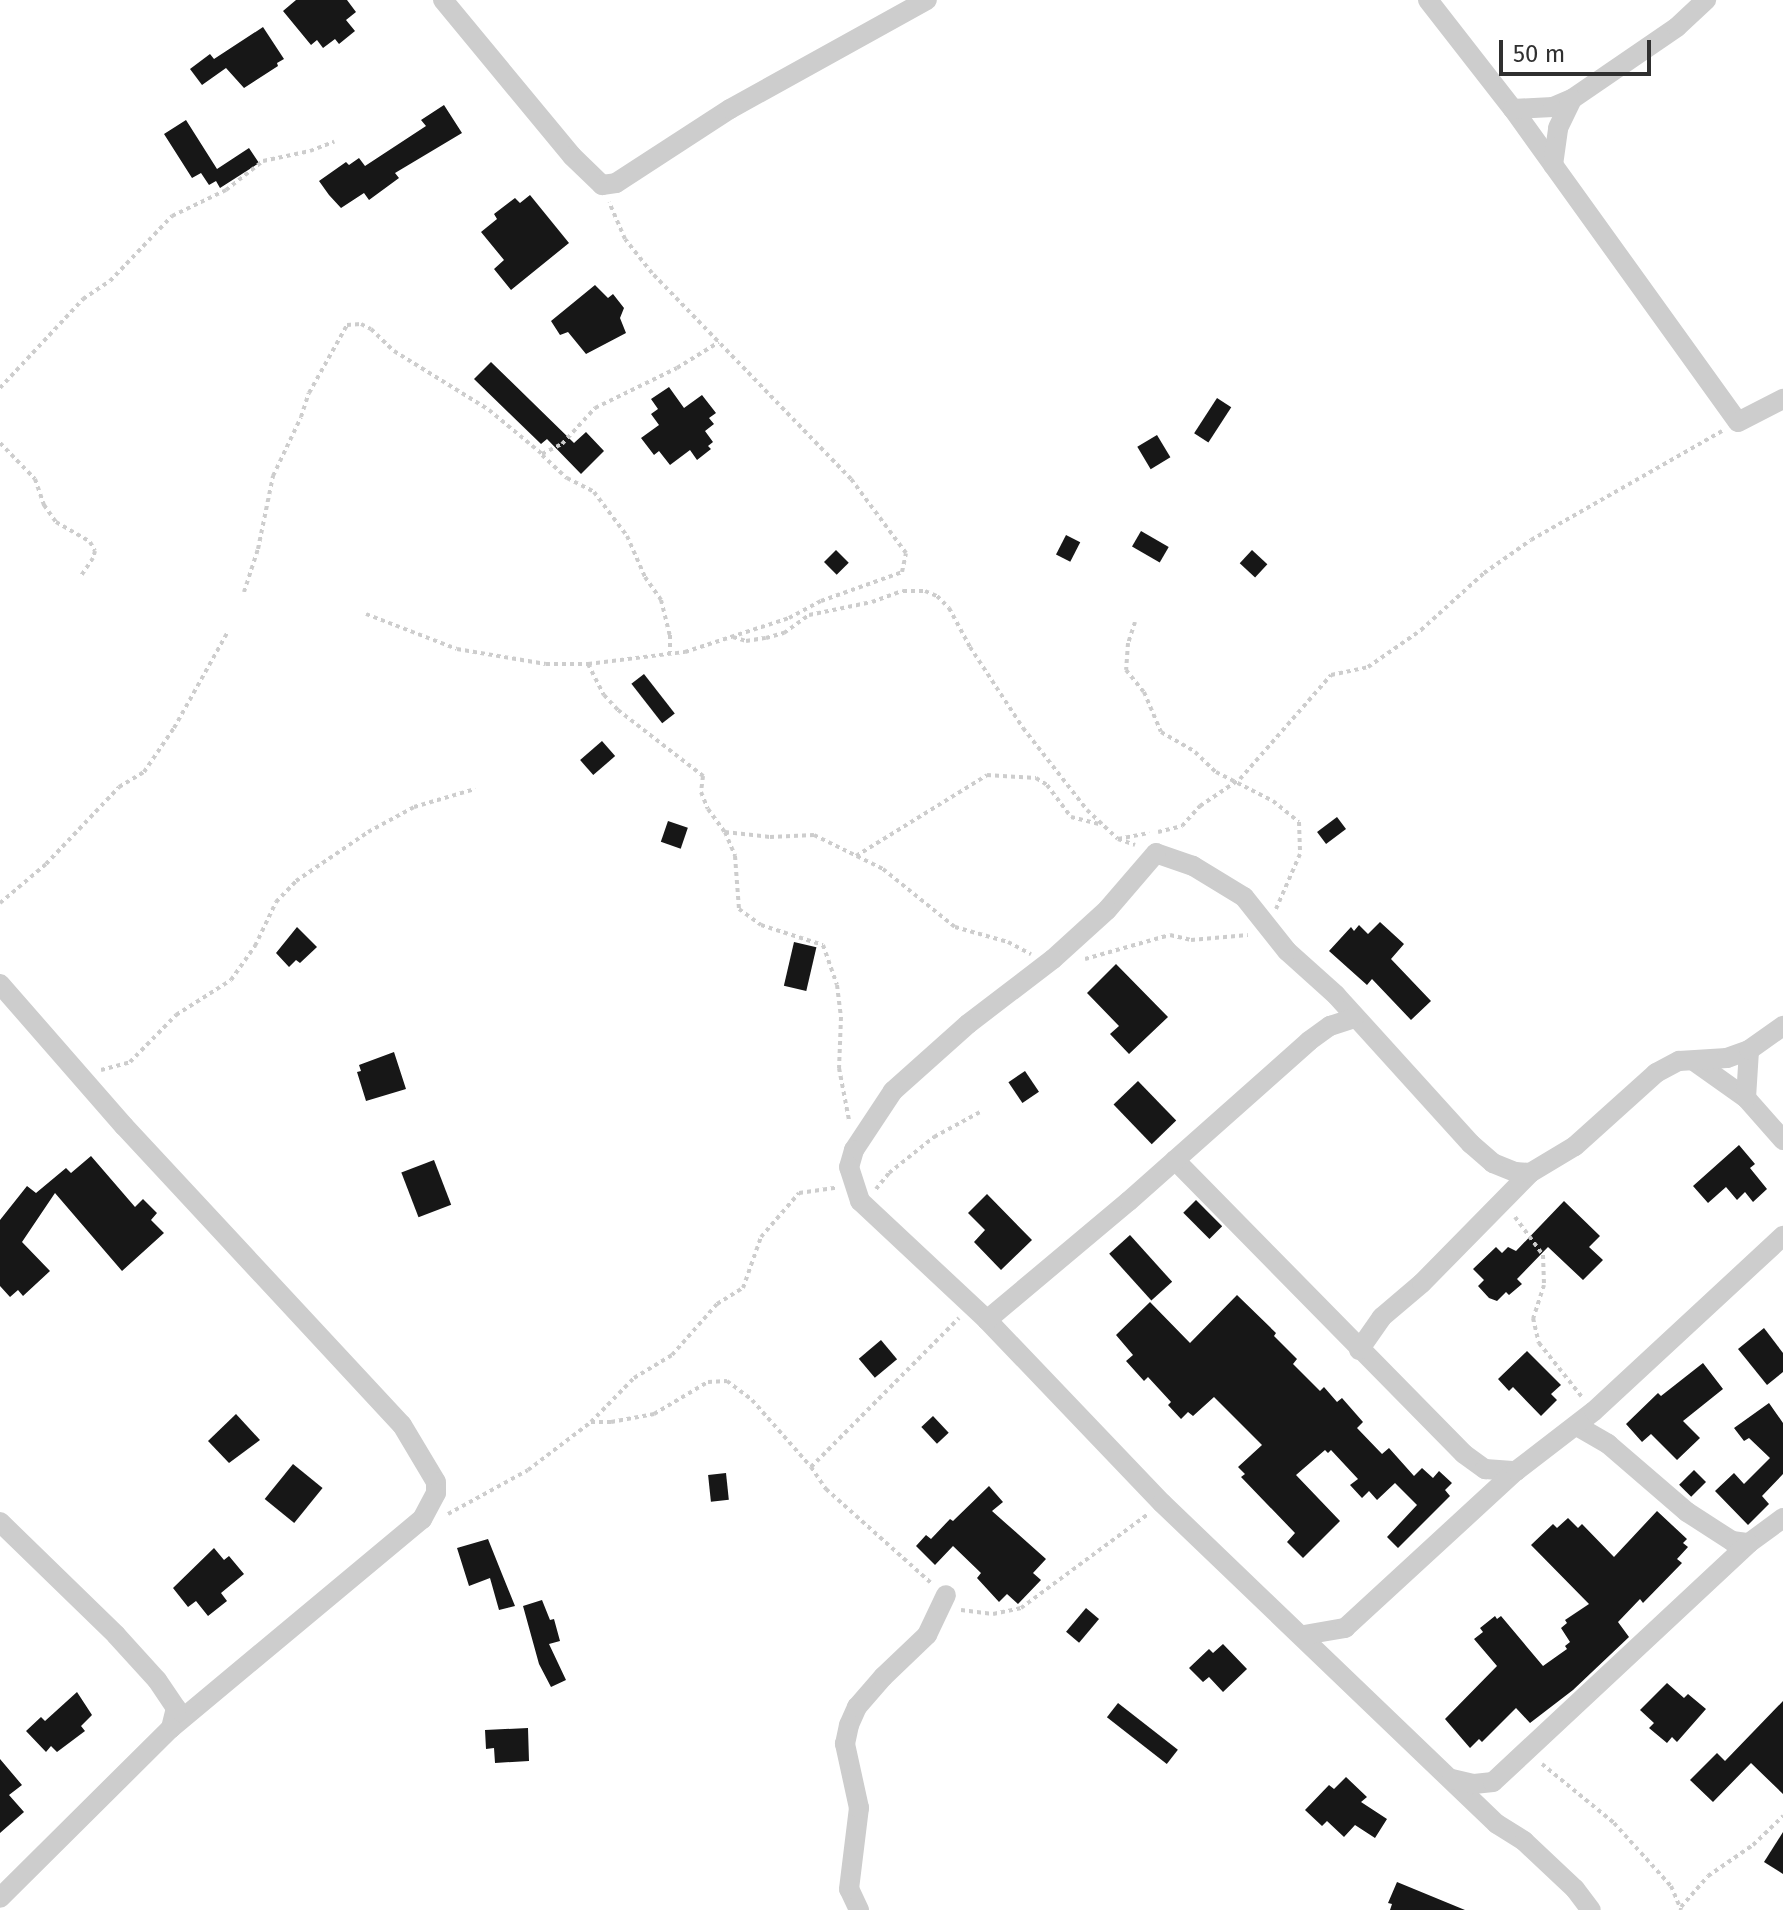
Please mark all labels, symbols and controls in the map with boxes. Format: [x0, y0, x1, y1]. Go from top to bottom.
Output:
scale bar [1503, 24, 1655, 74]
text: 50 m [1513, 40, 1565, 68]

